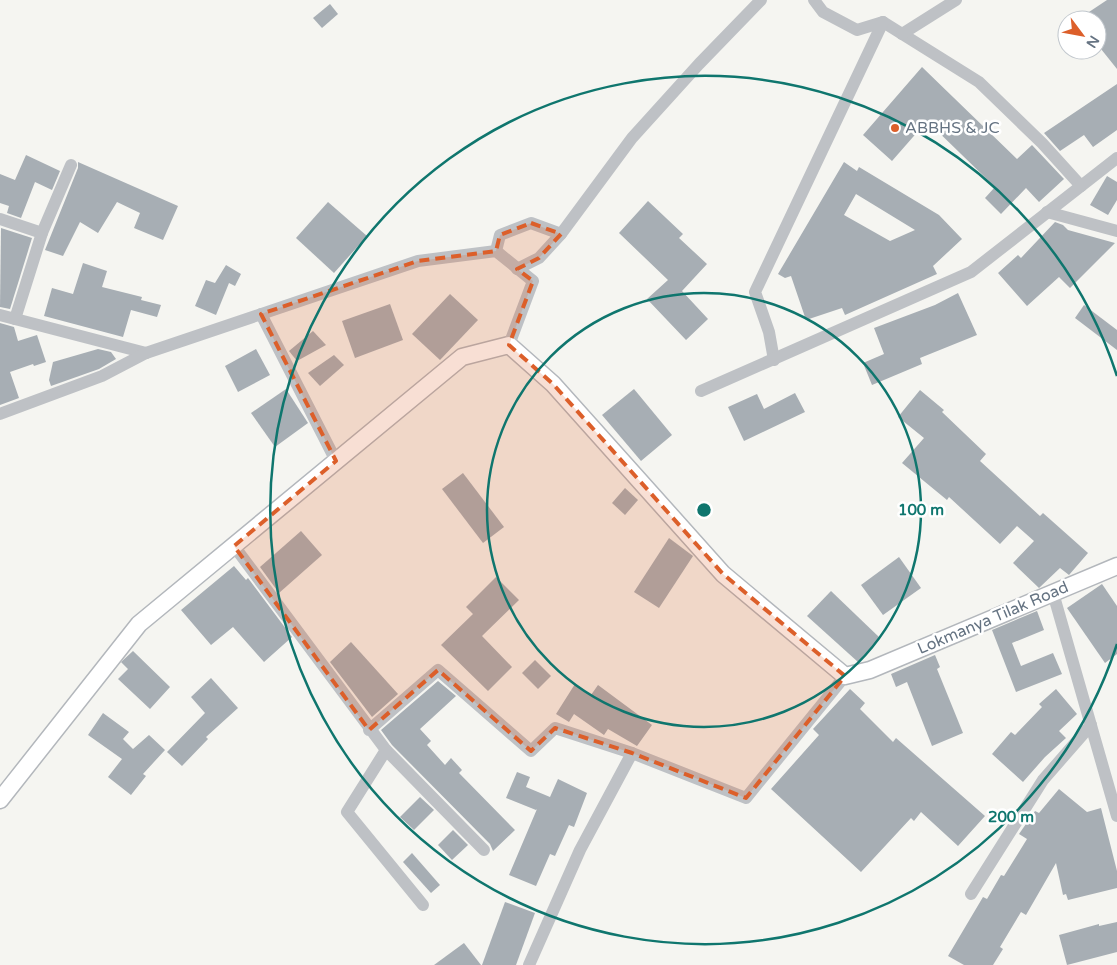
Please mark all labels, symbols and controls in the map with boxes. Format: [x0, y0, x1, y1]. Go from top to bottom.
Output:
north arrow [1057, 10, 1107, 60]
text: N [1082, 32, 1103, 51]
place label: ABBHS & JC [905, 118, 1000, 138]
marker: ABBHS & JC [889, 122, 901, 134]
centre of rings [695, 501, 713, 519]
text: 100 m [898, 501, 944, 519]
street label: Lokmanya Tilak Road [914, 577, 1072, 659]
text: 200 m [988, 808, 1034, 826]

